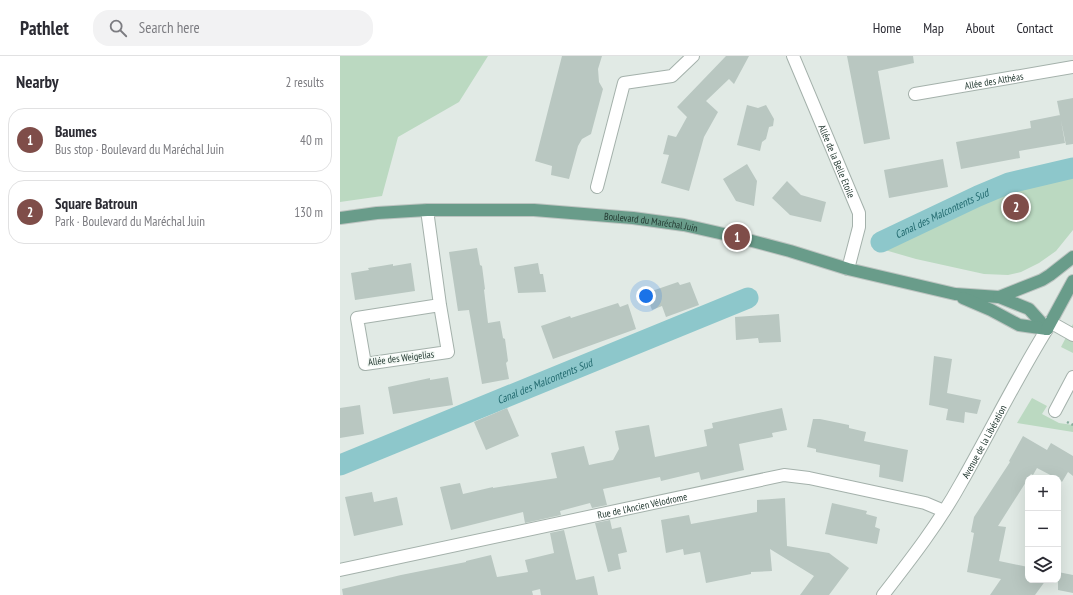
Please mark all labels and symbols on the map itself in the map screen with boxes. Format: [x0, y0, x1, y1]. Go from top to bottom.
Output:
street label: Allée des Althéas [964, 69, 1025, 92]
street label: Allée de la Belle Etoile [816, 122, 858, 200]
water label: Canal des Malcontents Sud [893, 185, 993, 241]
pin: 2 [1003, 192, 1029, 222]
street label: Boulevard du Maréchal Juin [604, 209, 699, 234]
pin: 1 [724, 222, 750, 252]
your location [636, 286, 656, 306]
street label: Allée des Weigelias [367, 347, 435, 369]
water label: Canal des Malcontents Sud [495, 355, 596, 407]
street label: Avenue de la Libération [959, 402, 1009, 481]
street label: Rue de l'Ancien Vélodrome [596, 489, 688, 521]

